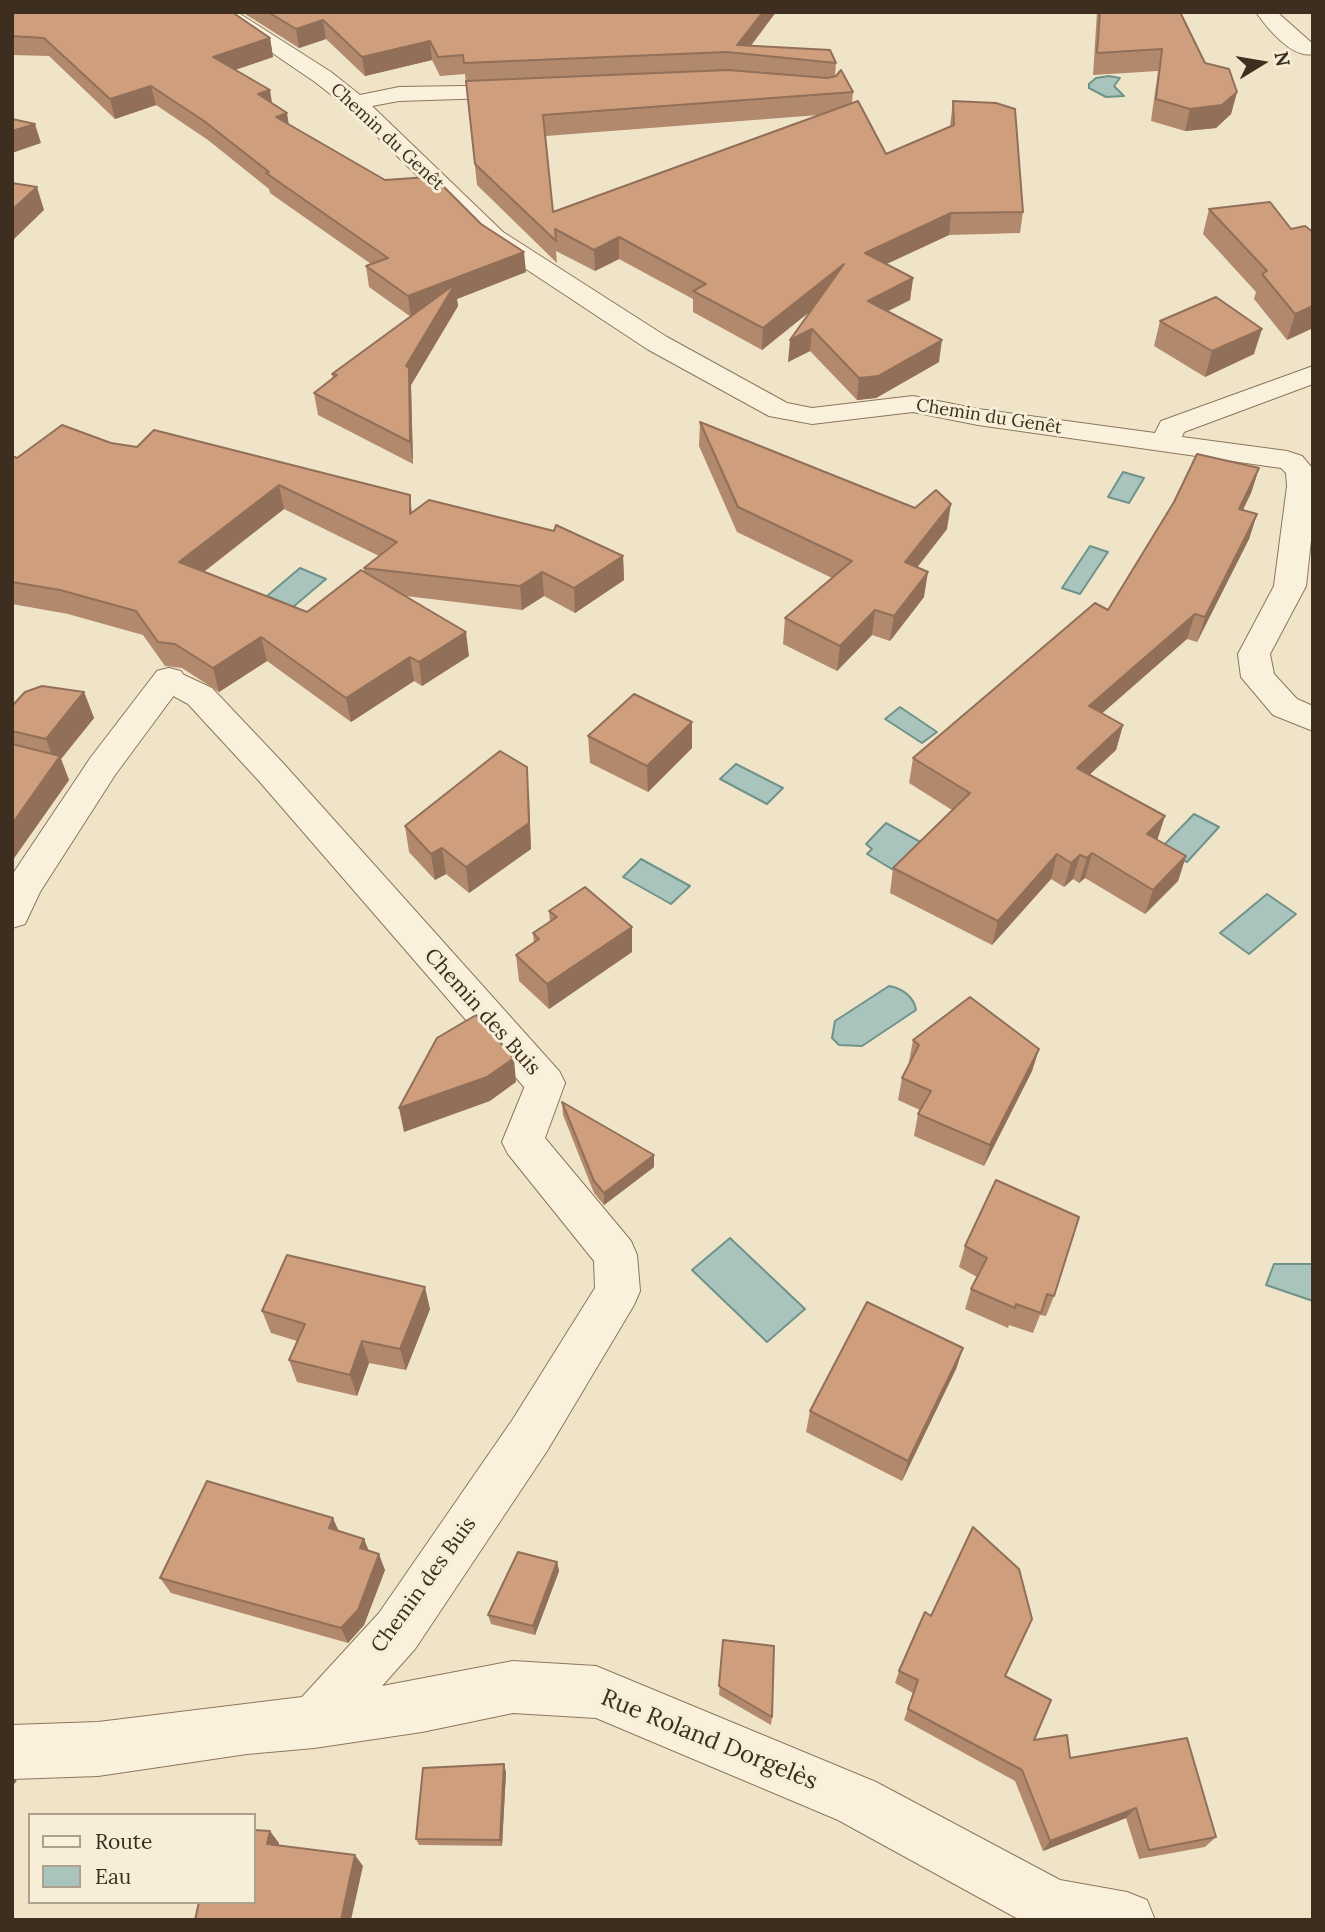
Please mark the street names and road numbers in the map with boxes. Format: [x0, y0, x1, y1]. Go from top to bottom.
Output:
street label: Chemin du Genêt [326, 79, 448, 195]
street label: Chemin du Genêt [915, 395, 1063, 439]
street label: Chemin des Buis [418, 943, 546, 1081]
street label: Chemin des Buis [366, 1512, 482, 1658]
street label: Rue Roland Dorgelès [597, 1683, 821, 1797]

